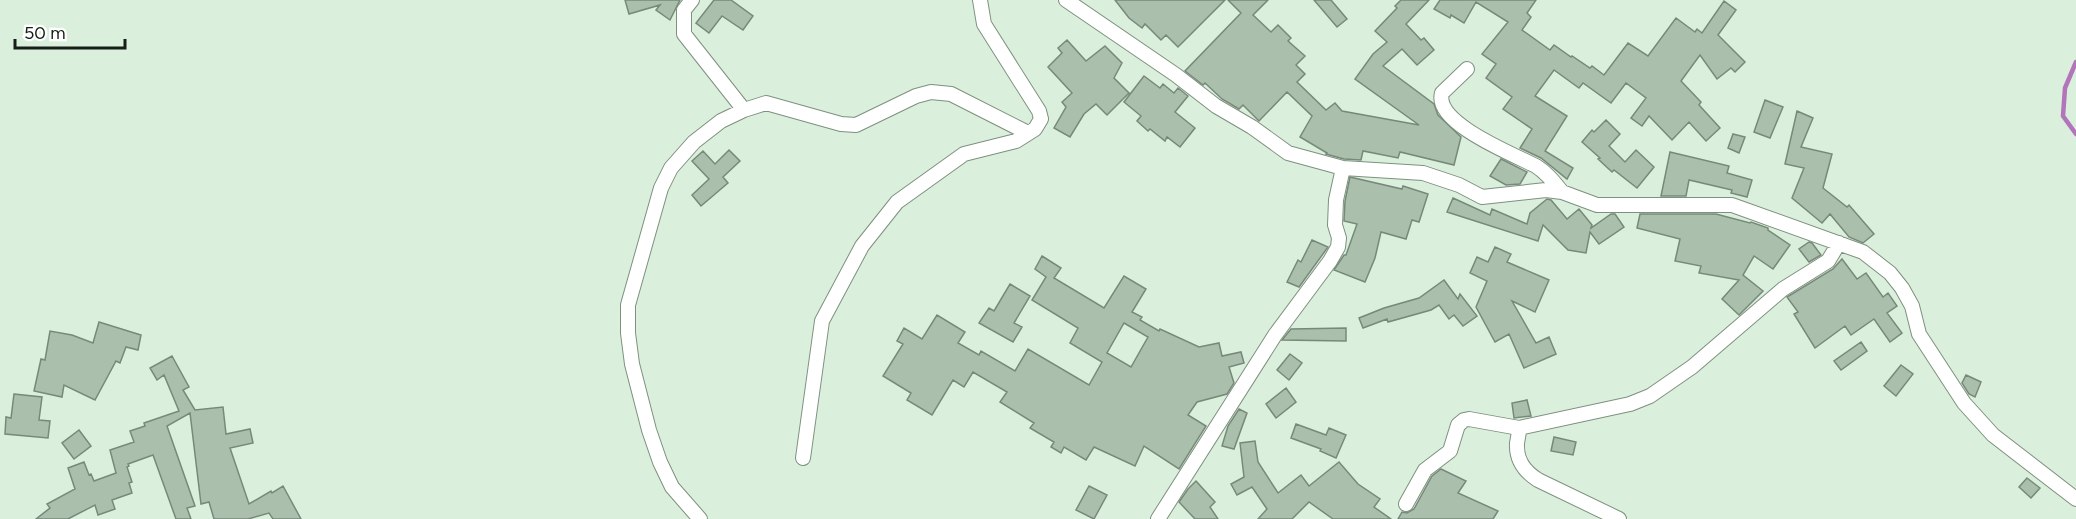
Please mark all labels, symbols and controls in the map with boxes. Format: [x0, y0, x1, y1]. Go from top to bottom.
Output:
scale bar [15, 12, 124, 50]
text: 50 m [24, 22, 66, 44]

